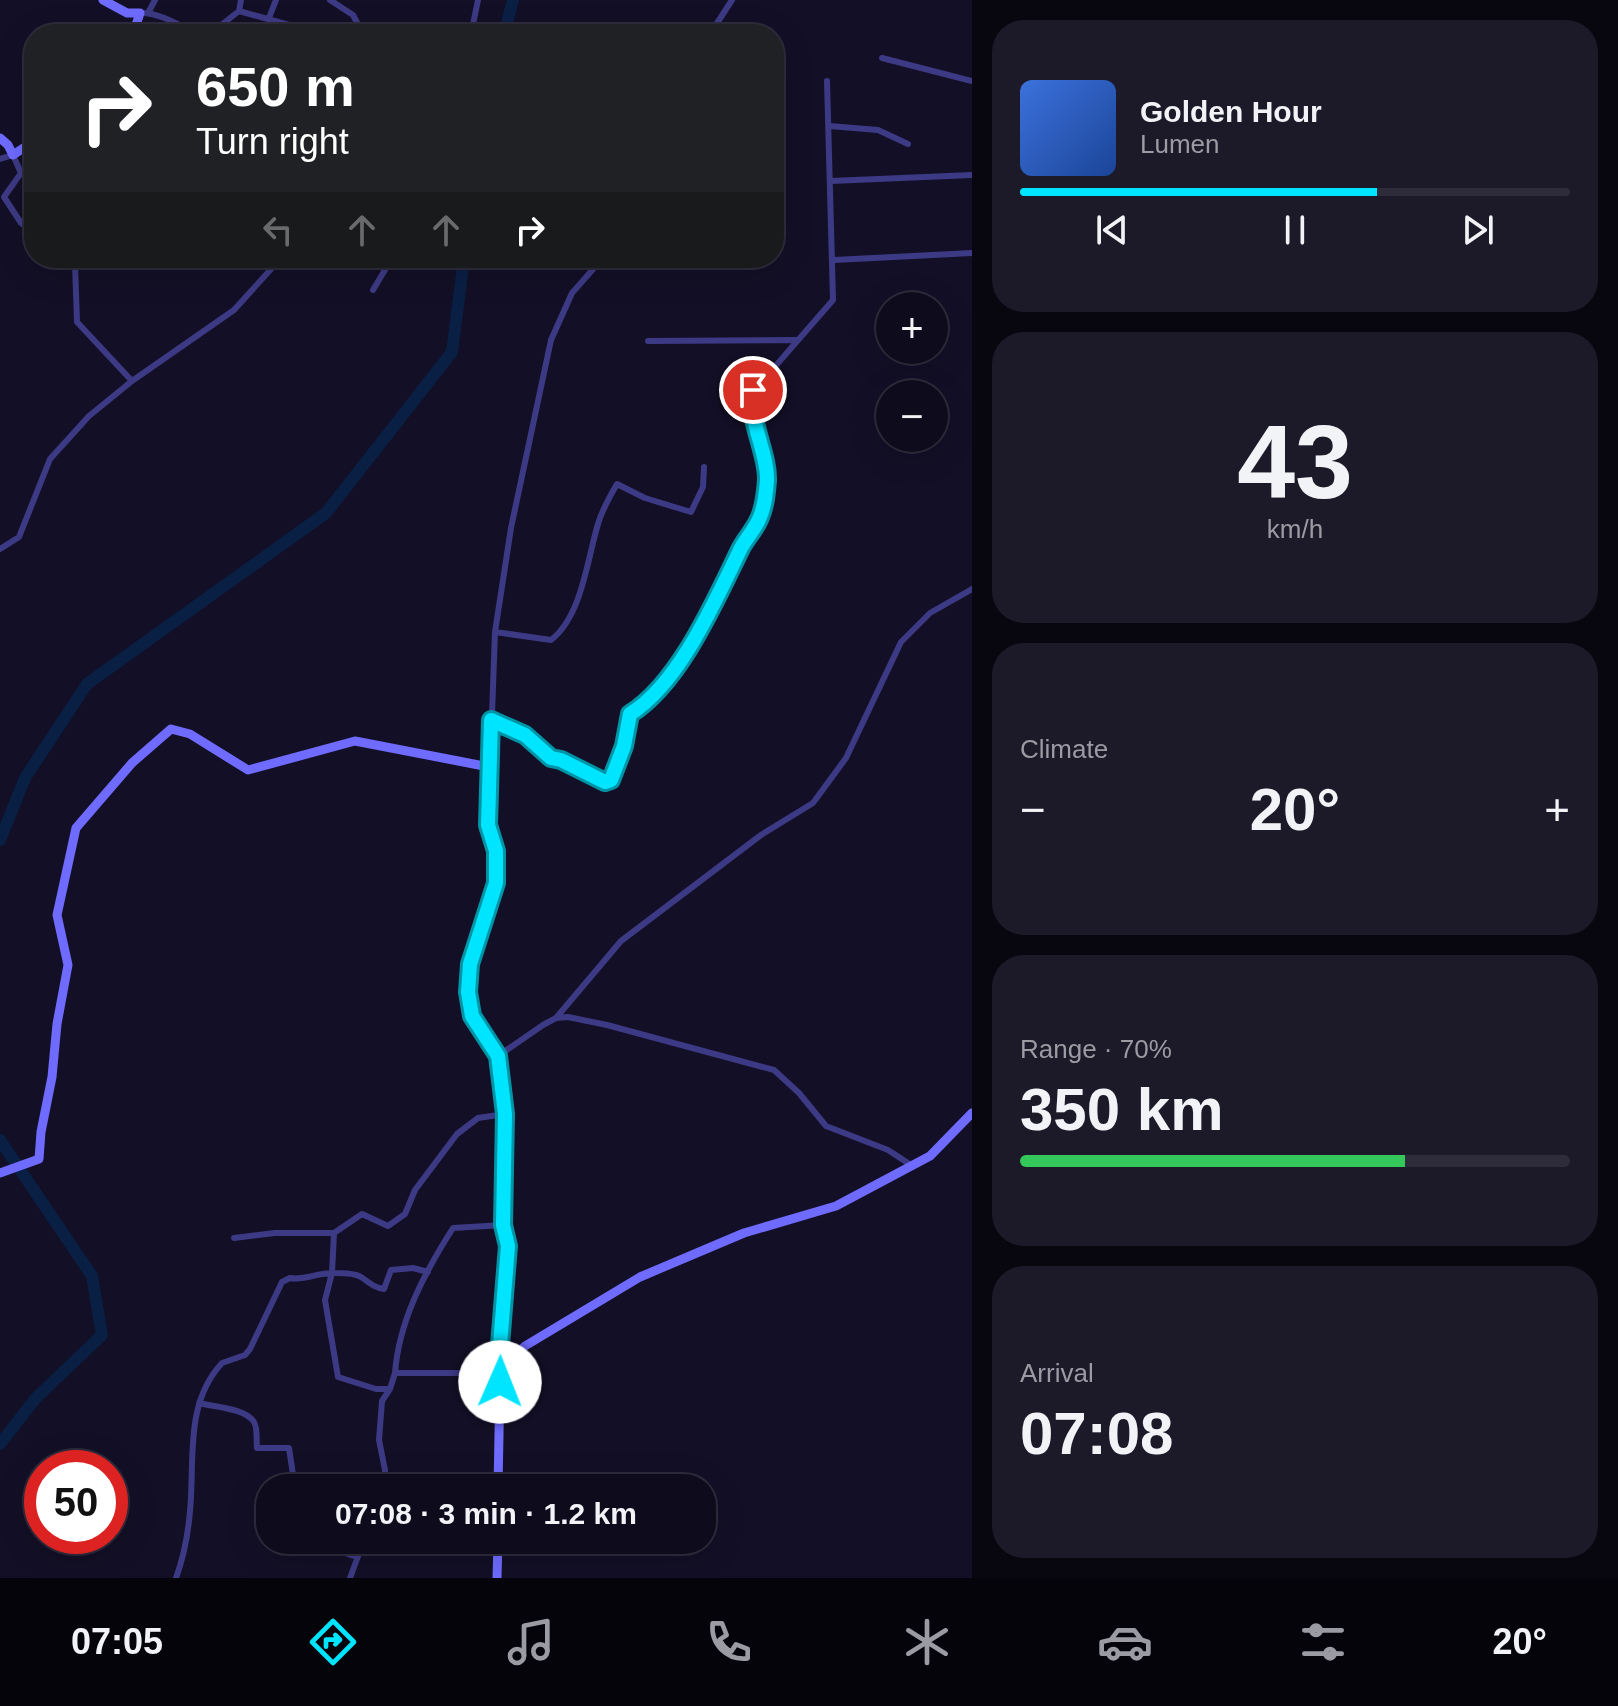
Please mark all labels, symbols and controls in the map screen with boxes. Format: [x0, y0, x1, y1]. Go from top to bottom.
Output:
text: 650 m [196, 55, 355, 118]
icon: right [64, 56, 168, 160]
text: Golden Hour [1140, 95, 1322, 128]
text: Turn right [196, 121, 349, 162]
text: Lumen [1140, 129, 1220, 159]
icon: left [256, 208, 300, 252]
icon: ahead [340, 208, 384, 252]
icon: ahead [424, 208, 468, 252]
icon: right [508, 208, 552, 252]
icon: previous [1090, 208, 1134, 252]
icon: pause [1273, 208, 1317, 252]
icon: next [1456, 208, 1500, 252]
map controls [876, 292, 948, 452]
button: + [876, 292, 948, 364]
pin [719, 356, 787, 424]
icon: arrive [731, 368, 775, 412]
button: − [876, 380, 948, 452]
text: 43 [1237, 404, 1353, 520]
text: km/h [1267, 514, 1323, 544]
text: Climate [1020, 734, 1108, 764]
text: 20° [1250, 776, 1340, 843]
text: − [1020, 785, 1046, 834]
text: + [1544, 785, 1570, 834]
text: Range · 70% [1020, 1034, 1172, 1064]
text: 350 km [1020, 1076, 1224, 1143]
position arrow [458, 1340, 542, 1424]
text: Arrival [1020, 1358, 1094, 1388]
text: 07:08 [1020, 1400, 1173, 1467]
speed limit sign: 50 [24, 1450, 128, 1554]
text: 07:08 · 3 min · 1.2 km [335, 1497, 637, 1530]
icon: directions [305, 1614, 361, 1670]
icon: music [503, 1614, 559, 1670]
icon: phone [701, 1614, 757, 1670]
icon: climate [899, 1614, 955, 1670]
icon: car [1097, 1614, 1153, 1670]
icon: filters [1295, 1614, 1351, 1670]
text: 07:05 [71, 1621, 163, 1662]
text: 20° [1492, 1621, 1547, 1662]

